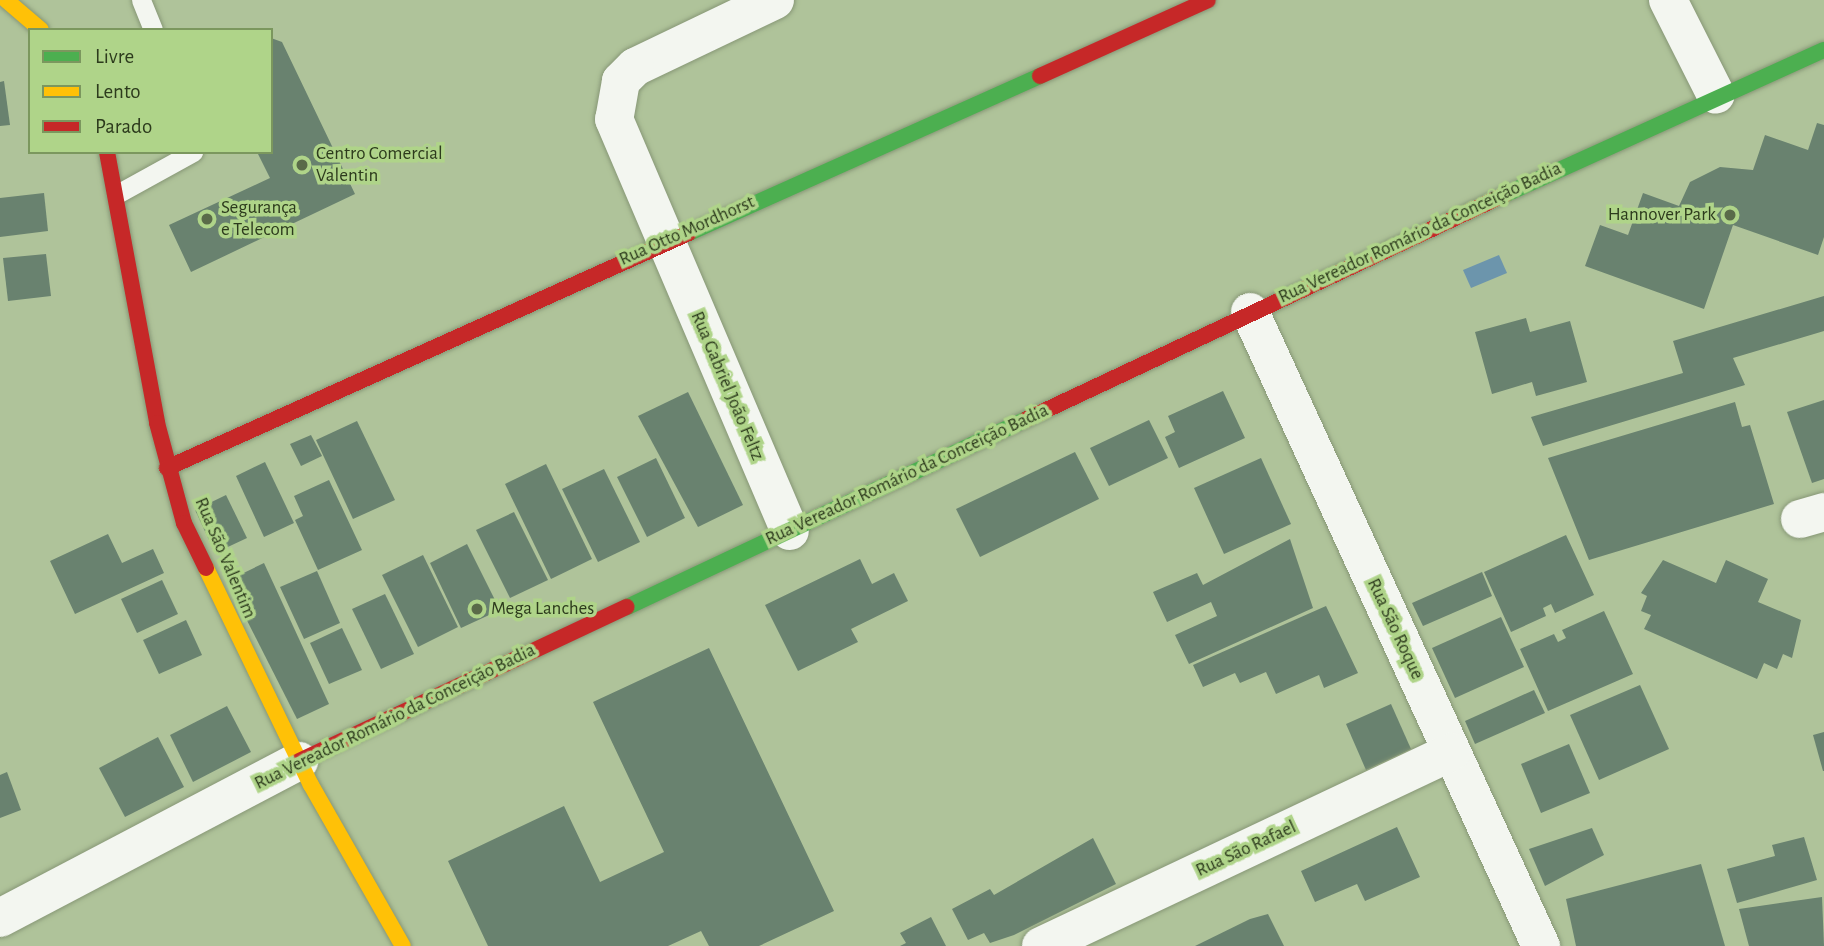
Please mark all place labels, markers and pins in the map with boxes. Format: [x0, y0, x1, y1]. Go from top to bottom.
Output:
place label: Centro Comercial Valentin [316, 143, 443, 187]
marker: Centro Comercial Valentin [294, 157, 310, 173]
place label: Segurança e Telecom [221, 197, 297, 241]
place label: Hannover Park [1608, 204, 1716, 226]
marker: Hannover Park [1722, 207, 1738, 223]
marker: Segurança e Telecom [199, 211, 215, 227]
place label: Mega Lanches [491, 598, 594, 620]
marker: Mega Lanches [469, 601, 485, 617]

